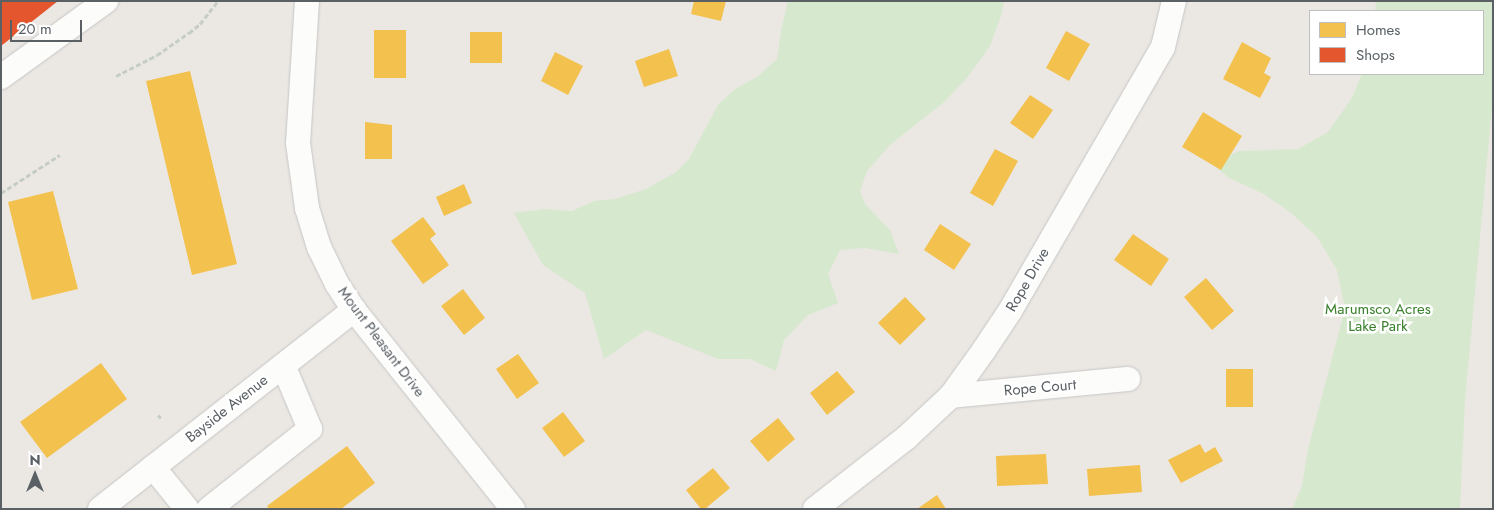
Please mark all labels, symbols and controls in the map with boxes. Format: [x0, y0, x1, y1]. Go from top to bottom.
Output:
scale bar [12, 10, 85, 42]
legend [1309, 10, 1484, 75]
text: 20 m [18, 18, 52, 40]
text: Homes [1356, 19, 1400, 41]
text: Shops [1356, 44, 1395, 66]
street label: Rope Drive [1003, 245, 1053, 315]
street label: Mount Pleasant Drive [334, 283, 428, 401]
park label: Marumsco Acres Lake Park [1325, 300, 1431, 335]
street label: Bayside Avenue [182, 371, 272, 447]
street label: Rope Court [1003, 376, 1077, 400]
north arrow [10, 450, 60, 500]
text: N [29, 450, 41, 470]

